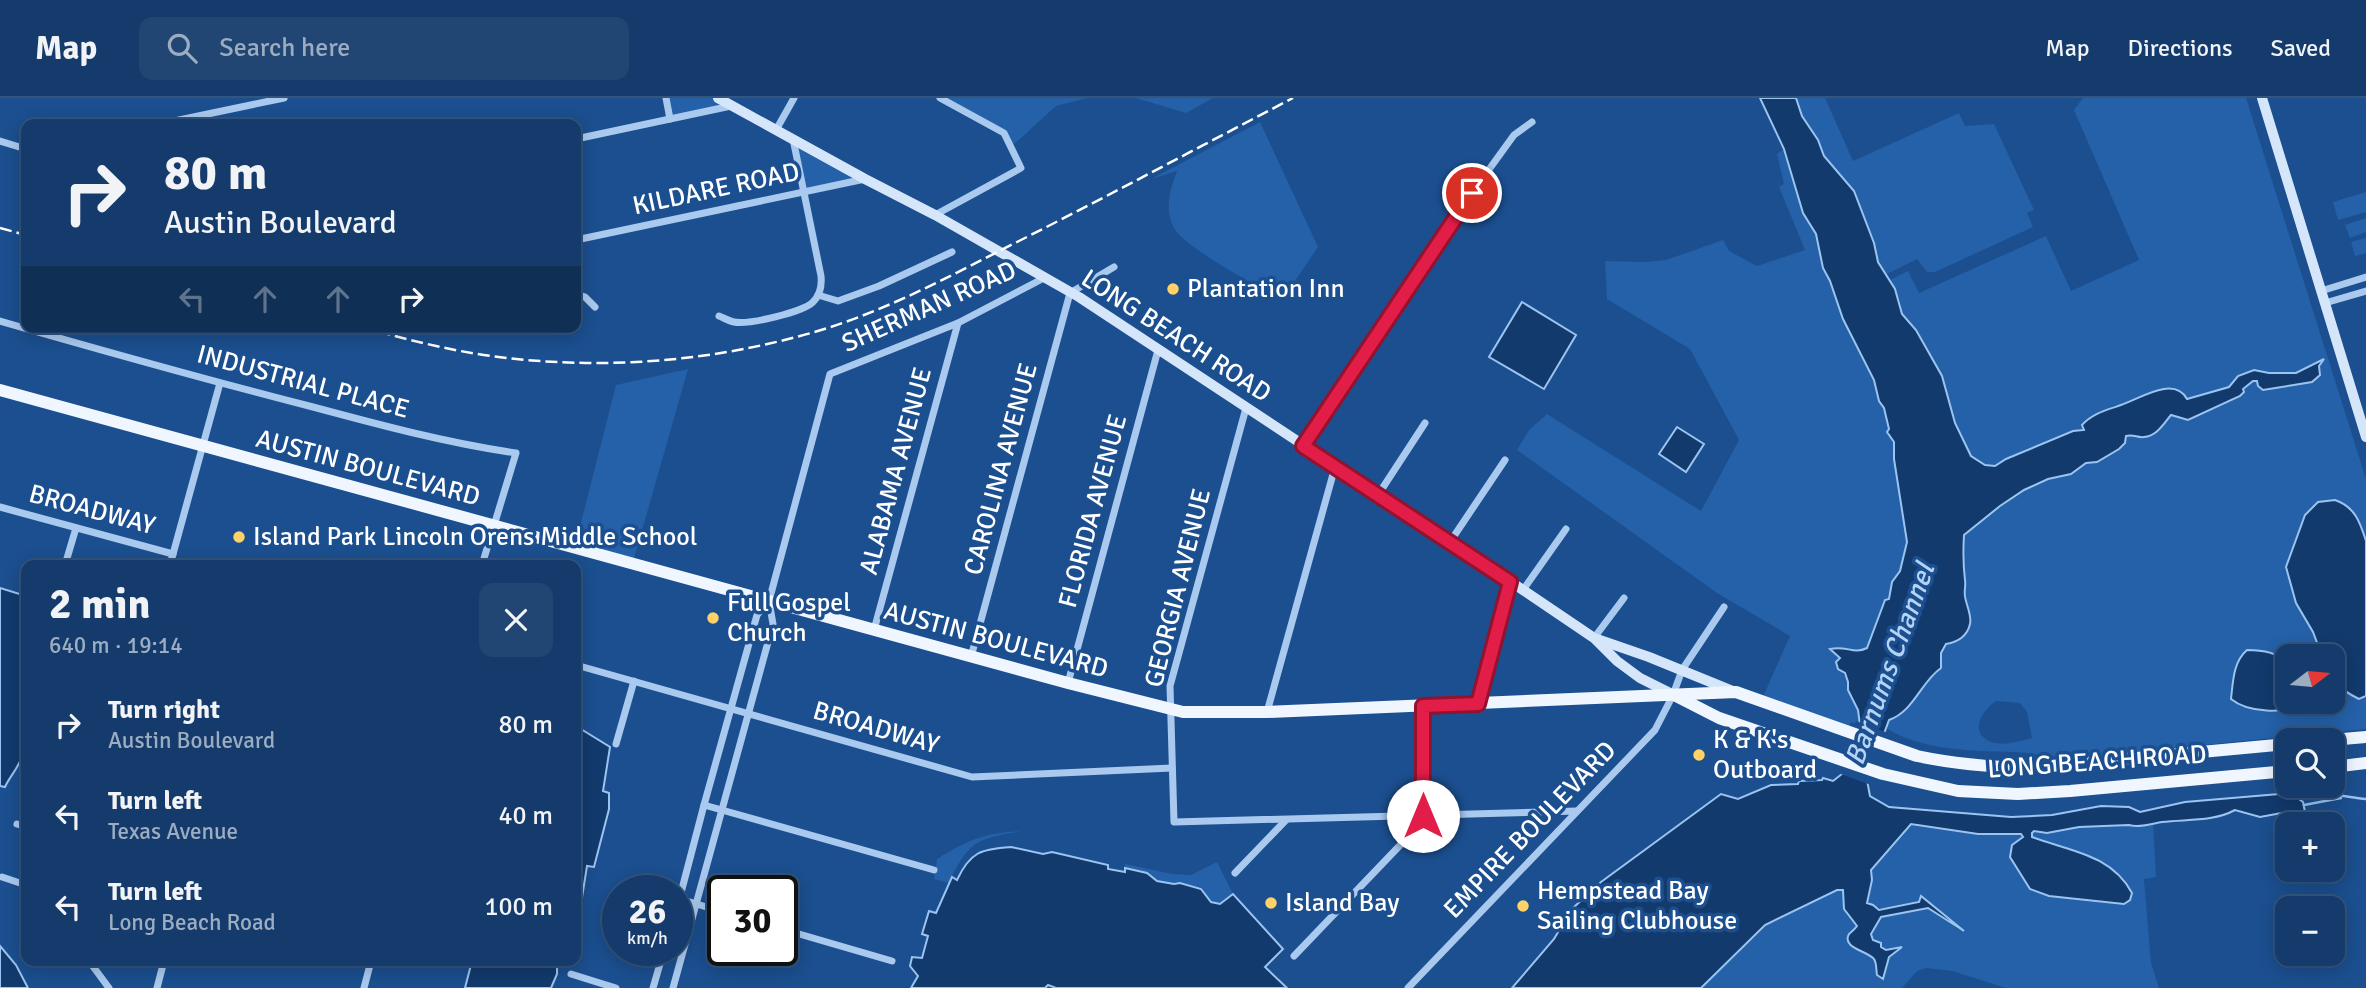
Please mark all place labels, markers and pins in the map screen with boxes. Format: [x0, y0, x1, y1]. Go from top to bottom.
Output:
pin [1442, 163, 1502, 223]
place label: Plantation Inn [1187, 273, 1345, 305]
marker: Plantation Inn [1165, 281, 1181, 297]
place label: Island Park Lincoln Orens Middle School [253, 521, 697, 553]
marker: Island Park Lincoln Orens Middle School [231, 529, 247, 545]
place label: Full Gospel Church [727, 587, 851, 649]
marker: Full Gospel Church [705, 610, 721, 626]
place label: K & K's Outboard [1713, 724, 1817, 786]
marker: K & K's Outboard [1691, 747, 1707, 763]
place label: Hempstead Bay Sailing Clubhouse [1537, 875, 1737, 937]
place label: Island Bay [1285, 887, 1399, 919]
marker: Island Bay [1263, 895, 1279, 911]
marker: Hempstead Bay Sailing Clubhouse [1515, 898, 1531, 914]

